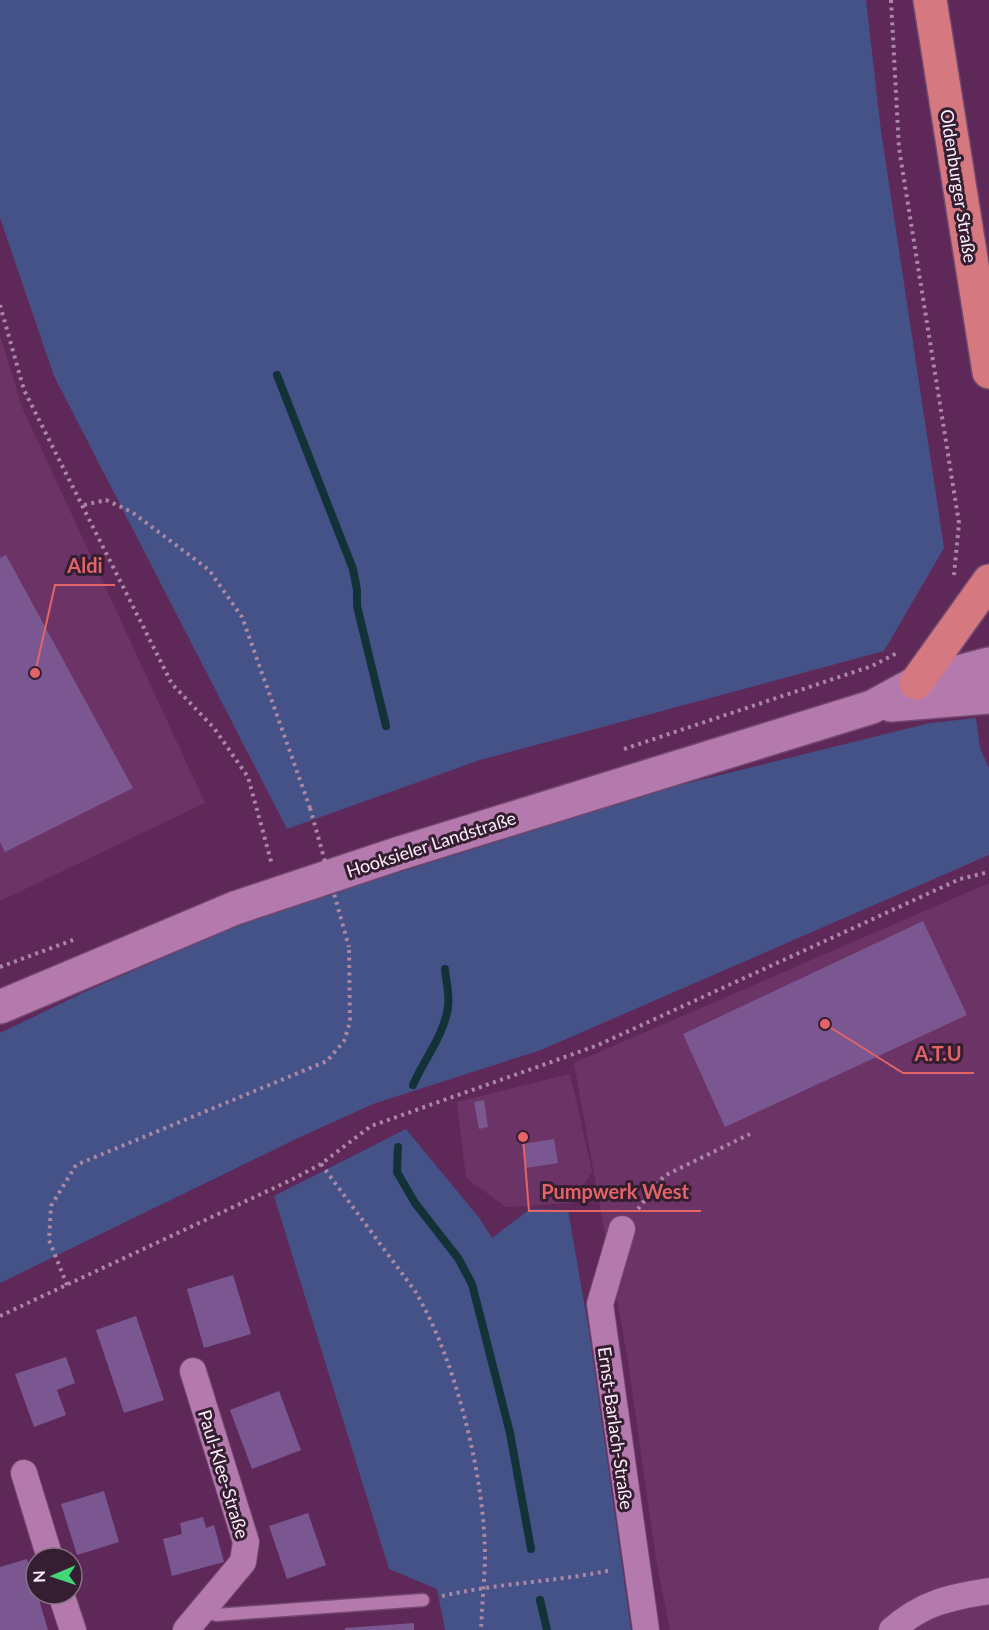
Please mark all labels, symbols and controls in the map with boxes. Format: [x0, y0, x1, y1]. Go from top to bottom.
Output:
street label: Oldenburger Straße [936, 108, 982, 264]
callout: Aldi [55, 547, 115, 585]
text: Aldi [66, 553, 103, 577]
street label: Hooksieler Landstraße [343, 806, 519, 882]
callout: A.T.U [903, 1035, 974, 1073]
text: A.T.U [913, 1041, 962, 1065]
callout: Pumpwerk West [529, 1173, 701, 1211]
text: Pumpwerk West [541, 1179, 689, 1203]
street label: Ernst-Barlach-Straße [594, 1345, 638, 1511]
street label: Paul-Klee-Straße [194, 1407, 254, 1541]
north arrow [24, 1546, 84, 1606]
text: N [29, 1570, 48, 1583]

